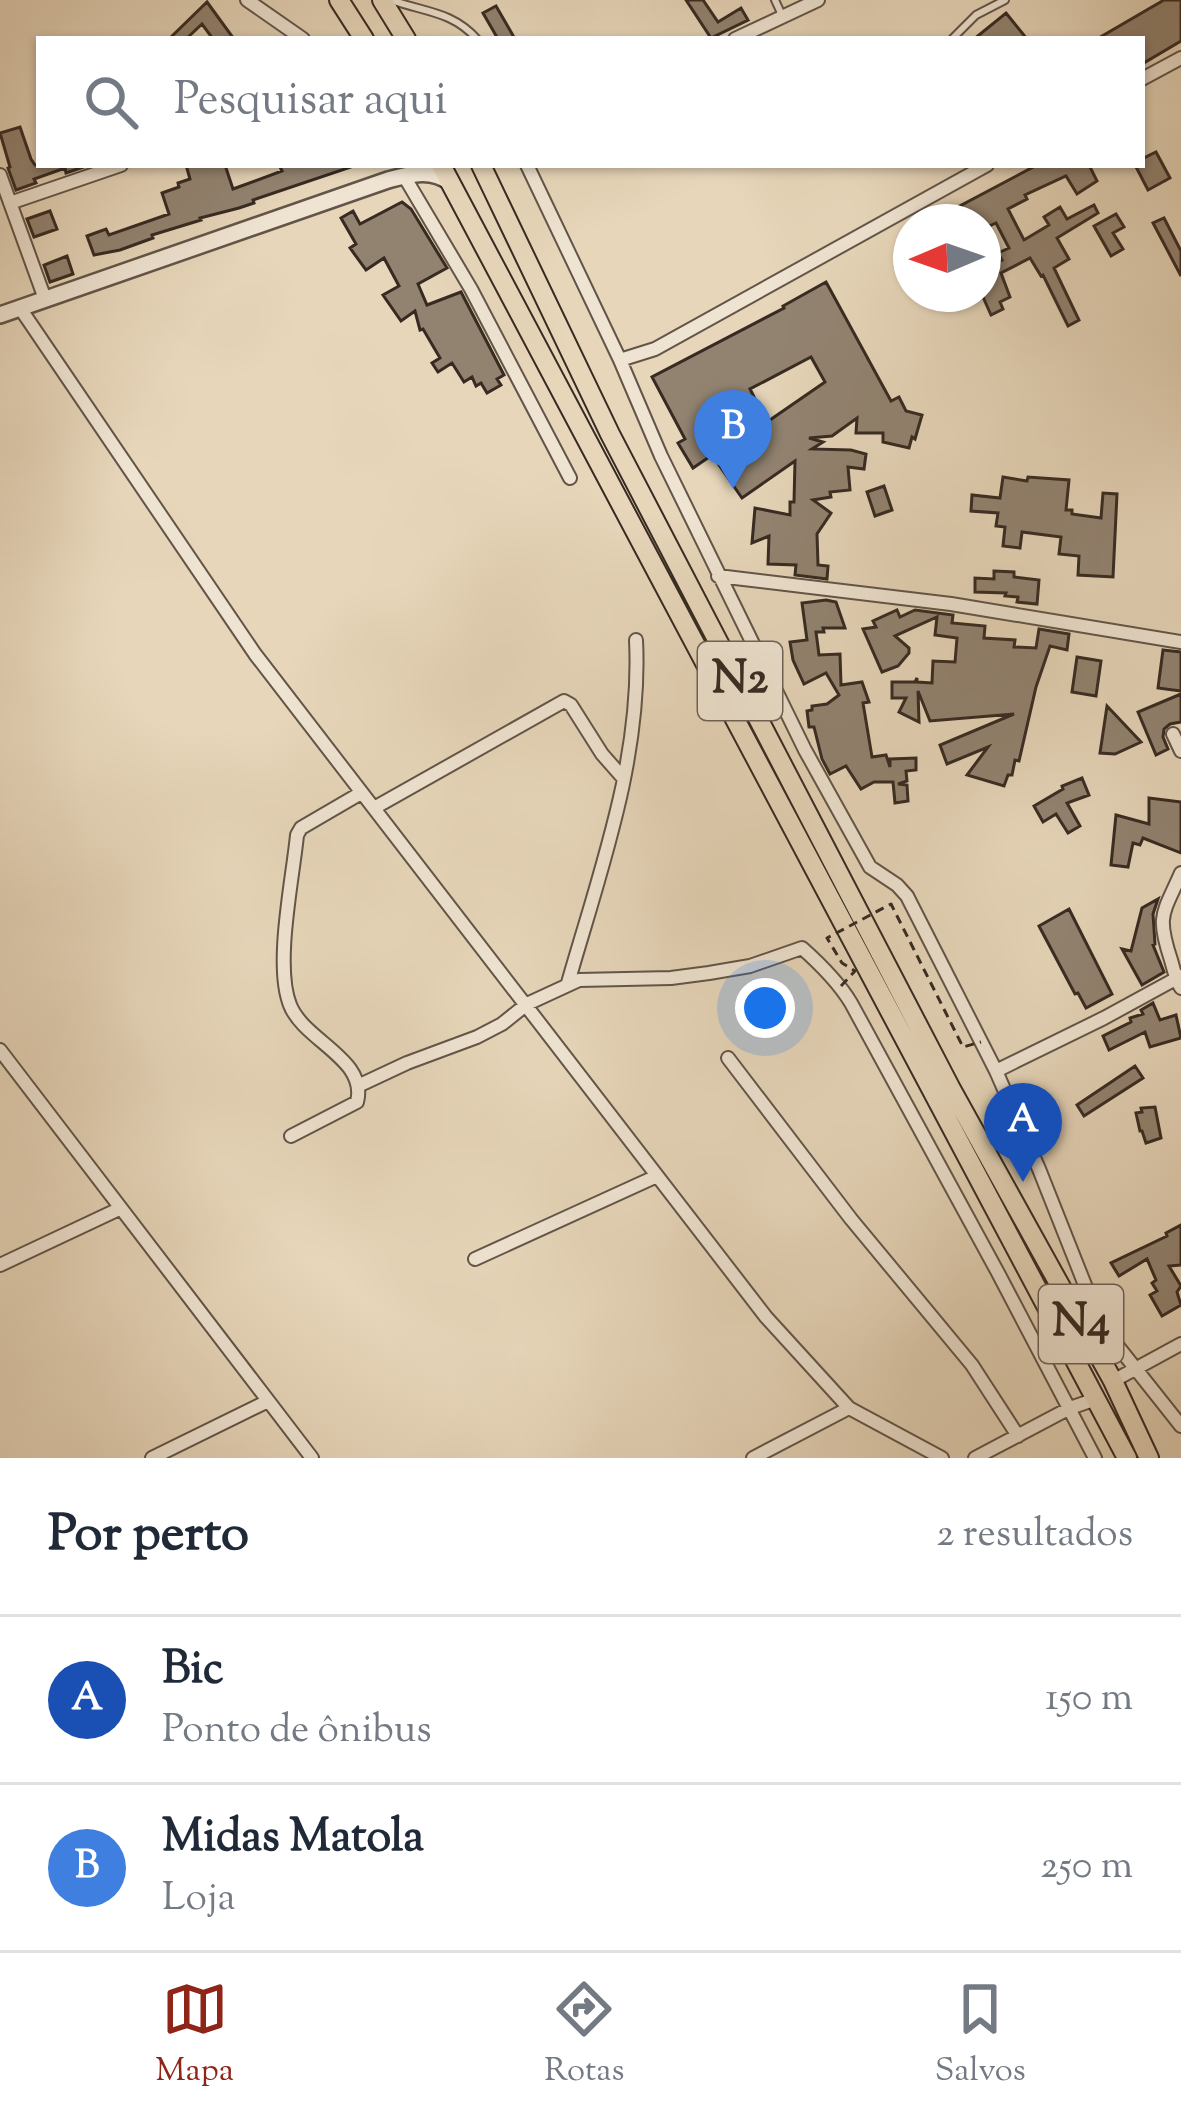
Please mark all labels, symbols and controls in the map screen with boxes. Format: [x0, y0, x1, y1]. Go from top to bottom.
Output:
search box [36, 36, 1145, 168]
icon: search [78, 69, 144, 135]
text: Pesquisar aqui [174, 70, 447, 135]
north arrow [893, 204, 1001, 312]
pin: B [694, 390, 772, 489]
road number: N2 [698, 642, 782, 720]
your location [735, 978, 795, 1038]
pin: A [984, 1083, 1062, 1182]
road number: N4 [1039, 1285, 1123, 1363]
text: Por perto [48, 1500, 249, 1573]
text: 2 resultados [936, 1508, 1133, 1564]
text: Bic [162, 1639, 223, 1704]
text: A [71, 1672, 103, 1728]
text: 150 m [1045, 1672, 1133, 1728]
text: Ponto de ônibus [162, 1704, 432, 1760]
text: Midas Matola [162, 1807, 424, 1872]
text: B [75, 1840, 99, 1896]
text: 250 m [1040, 1840, 1133, 1896]
text: Loja [162, 1872, 235, 1928]
tab: Mapa [155, 1976, 234, 2096]
tab: Rotas [544, 1976, 624, 2096]
tab: Salvos [935, 1976, 1026, 2096]

